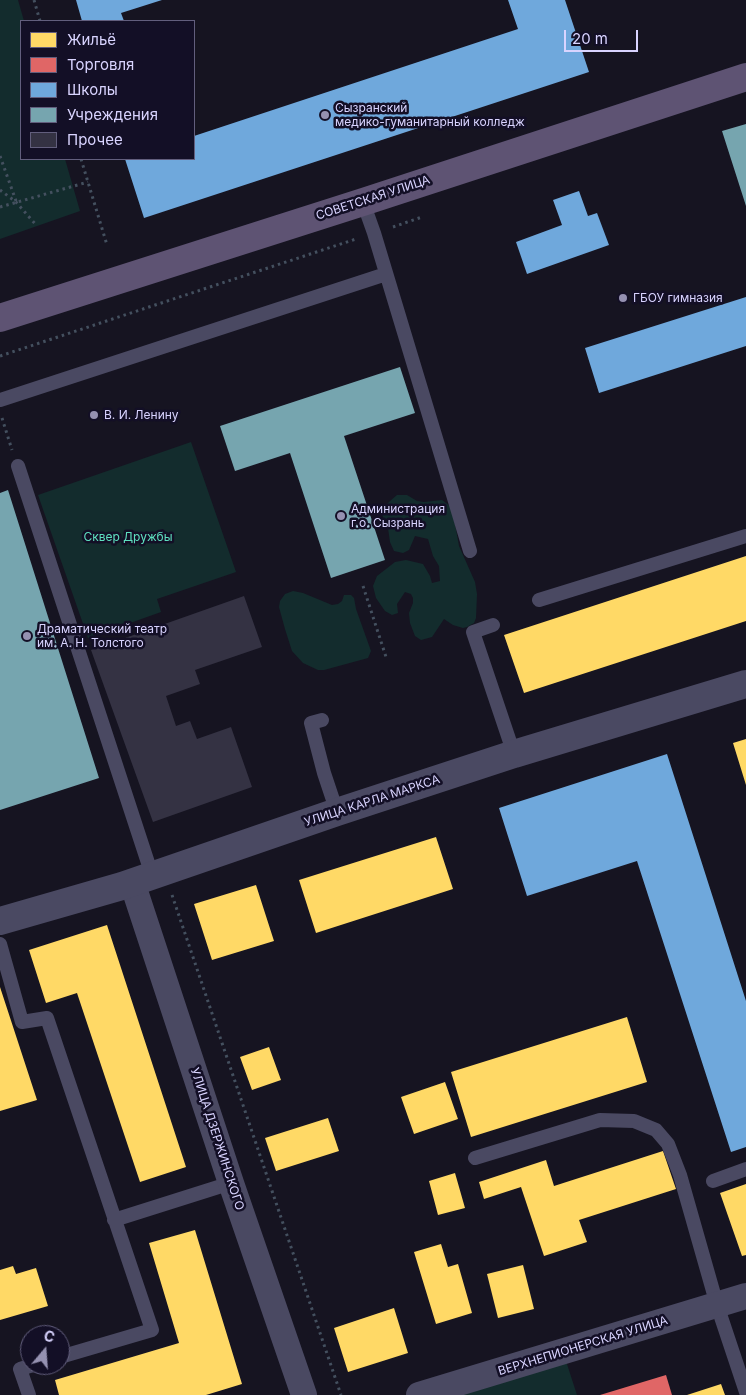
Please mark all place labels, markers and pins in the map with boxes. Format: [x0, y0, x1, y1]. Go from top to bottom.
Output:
place label: Сызранский медико-гуманитарный колледж [335, 101, 525, 129]
marker: Сызранский медико-гуманитарный колледж [319, 109, 331, 121]
place label: ГБОУ гимназия [633, 291, 723, 305]
marker: ГБОУ гимназия [617, 292, 629, 304]
place label: В. И. Ленину [104, 408, 179, 422]
marker: В. И. Ленину [88, 409, 100, 421]
place label: Администрация г.о. Сызрань [351, 502, 445, 530]
marker: Администрация г.о. Сызрань [335, 510, 347, 522]
place label: Драматический театр им. А. Н. Толстого [37, 622, 167, 650]
marker: Драматический театр им. А. Н. Толстого [21, 630, 33, 642]

